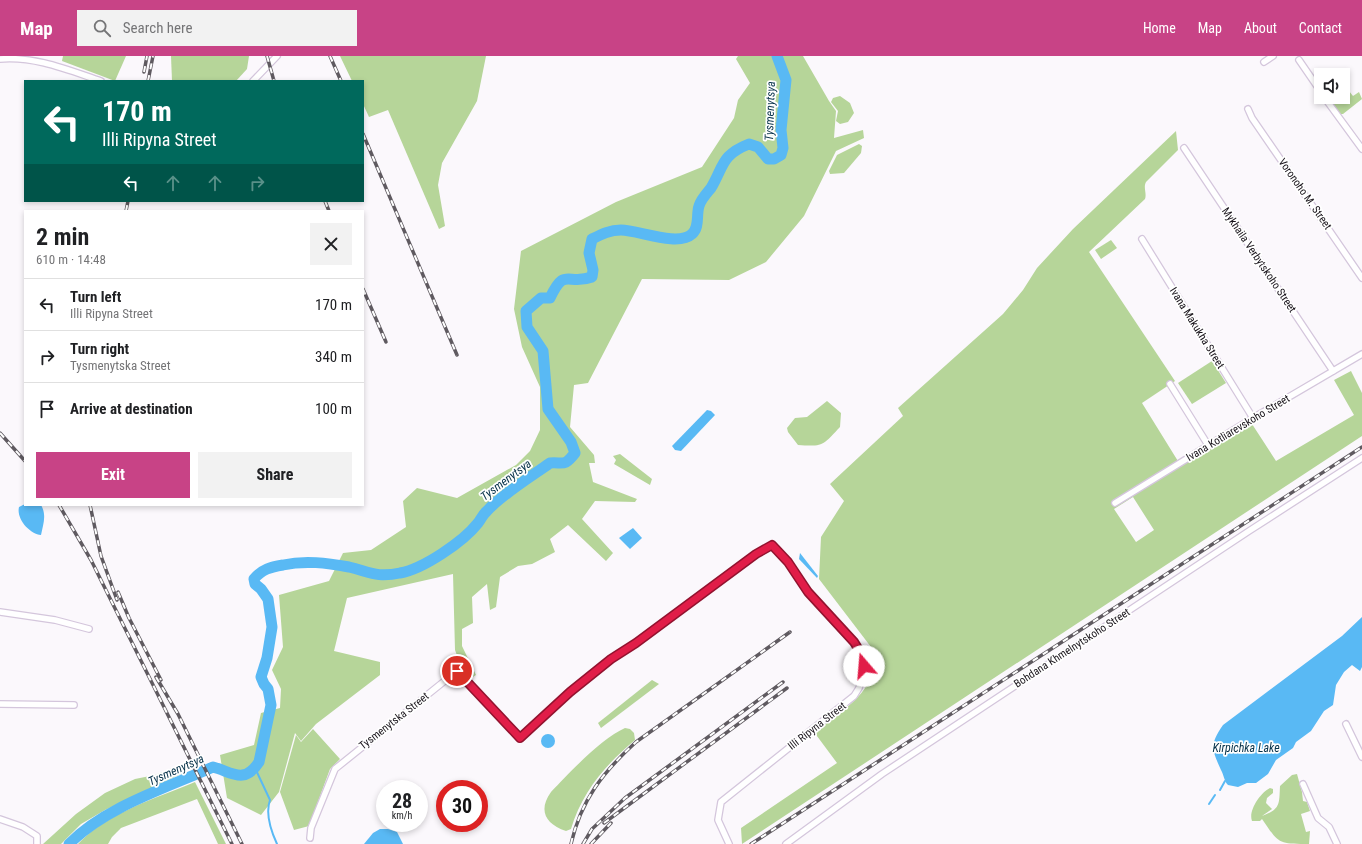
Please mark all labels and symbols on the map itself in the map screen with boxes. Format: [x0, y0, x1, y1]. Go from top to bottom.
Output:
water label: Tysmenytsya [762, 81, 778, 141]
street label: Voronoho M. Street [1276, 156, 1334, 232]
street label: Mykhaila Verbytskoho Street [1219, 205, 1299, 315]
street label: Ivana Makukha Street [1167, 285, 1227, 371]
street label: Ivana Kotliarevskoho Street [1184, 392, 1292, 464]
water label: Tysmenytsya [478, 456, 534, 504]
street label: Bohdana Khmelnytskoho Street [1012, 606, 1132, 690]
position arrow [843, 645, 885, 687]
pin [440, 654, 474, 688]
street label: Tysmenytska Street [356, 690, 432, 752]
street label: Illi Ripyna Street [785, 699, 849, 753]
water label: Kirpichka Lake [1212, 741, 1280, 755]
water label: Tysmenytsya [146, 751, 206, 789]
speed limit sign: 30 [436, 780, 488, 832]

